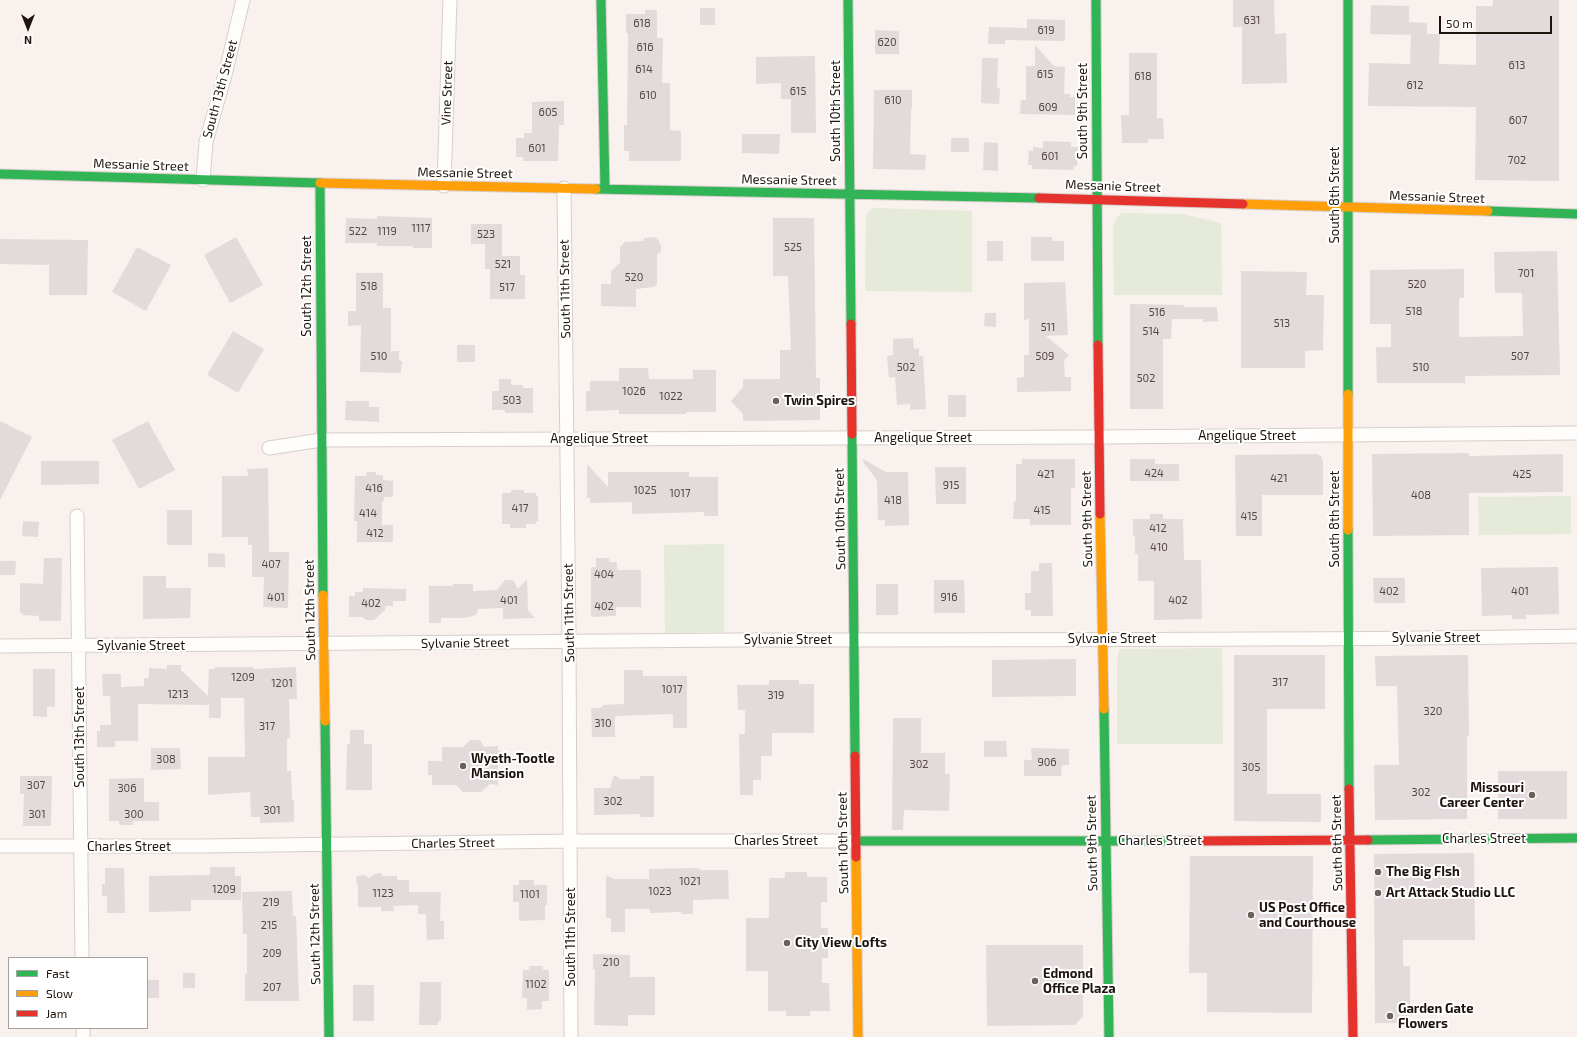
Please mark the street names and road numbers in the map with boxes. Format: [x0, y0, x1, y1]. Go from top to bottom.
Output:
street label: South 13th Street [199, 38, 241, 140]
street label: Vine Street [438, 60, 456, 126]
street label: South 10th Street [828, 60, 844, 162]
street label: South 9th Street [1075, 63, 1091, 159]
street label: South 8th Street [1327, 147, 1343, 243]
street label: Messanie Street [93, 156, 189, 174]
street label: Messanie Street [417, 164, 513, 182]
street label: Messanie Street [741, 171, 837, 189]
street label: Messanie Street [1065, 177, 1161, 195]
street label: Messanie Street [1389, 188, 1485, 206]
street label: South 12th Street [299, 235, 315, 337]
street label: South 11th Street [556, 239, 574, 339]
street label: Angelique Street [1198, 428, 1296, 444]
street label: Angelique Street [874, 430, 972, 446]
street label: Angelique Street [550, 431, 648, 447]
street label: South 10th Street [831, 468, 849, 570]
street label: South 9th Street [1078, 471, 1096, 567]
street label: South 8th Street [1327, 471, 1343, 567]
street label: South 12th Street [301, 559, 319, 661]
street label: South 11th Street [560, 563, 578, 663]
street label: Sylvanie Street [1392, 630, 1480, 646]
street label: Sylvanie Street [1068, 631, 1156, 647]
street label: Sylvanie Street [744, 632, 832, 648]
street label: Sylvanie Street [421, 634, 509, 652]
street label: Sylvanie Street [97, 638, 185, 654]
street label: South 13th Street [72, 686, 88, 788]
street label: South 10th Street [834, 792, 852, 894]
street label: South 8th Street [1328, 794, 1346, 892]
street label: South 9th Street [1083, 795, 1101, 891]
street label: Charles Street [1442, 831, 1526, 847]
street label: Charles Street [734, 833, 818, 849]
street label: Charles Street [1118, 833, 1202, 849]
street label: Charles Street [411, 834, 495, 852]
street label: Charles Street [87, 839, 171, 855]
street label: South 12th Street [306, 883, 324, 985]
street label: South 11th Street [563, 887, 579, 987]

